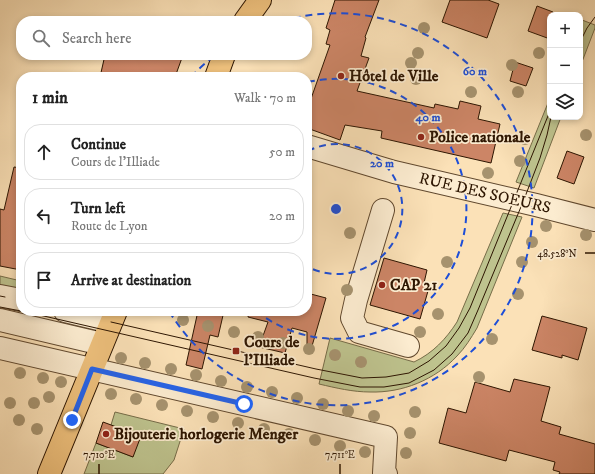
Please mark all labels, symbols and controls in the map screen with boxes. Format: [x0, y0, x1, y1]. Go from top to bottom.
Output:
map controls [547, 12, 583, 120]
button: + [547, 12, 583, 48]
search box [16, 16, 312, 60]
icon: search [30, 27, 52, 49]
text: Search here [62, 29, 131, 48]
button: − [547, 48, 583, 84]
text: 60 m [463, 64, 487, 79]
place label: Hôtel de Ville [349, 66, 439, 86]
marker: Hôtel de Ville [336, 71, 346, 81]
button: layers [547, 84, 583, 120]
text: 1 min [32, 87, 68, 109]
text: Walk · 70 m [234, 90, 296, 106]
text: 40 m [415, 110, 440, 125]
place label: Police nationale [429, 127, 531, 147]
marker: Police nationale [416, 132, 426, 142]
text: Continue [71, 135, 126, 154]
icon: ahead [33, 141, 55, 163]
text: 50 m [269, 144, 295, 160]
text: Cours de l'Illiade [71, 154, 160, 170]
text: 20 m [370, 156, 394, 171]
street label: RUE DES SOEURS [417, 168, 553, 218]
text: Turn left [71, 199, 125, 218]
centre of rings [329, 202, 343, 216]
icon: left [33, 205, 55, 227]
text: 20 m [269, 208, 295, 224]
text: Route de Lyon [71, 218, 148, 234]
text: 48.528°N [537, 248, 577, 260]
icon: arrive [33, 269, 55, 291]
text: Arrive at destination [71, 271, 191, 290]
place label: CAP 21 [390, 275, 437, 295]
marker: CAP 21 [377, 280, 387, 290]
place label: Cours de l'Illiade [243, 332, 300, 370]
marker: Cours de l'Illiade [231, 346, 241, 356]
route start [235, 395, 253, 413]
route end [63, 411, 81, 429]
place label: Bijouterie horlogerie Menger [114, 424, 299, 444]
marker: Bijouterie horlogerie Menger [101, 429, 111, 439]
text: 7.710°E [83, 449, 115, 461]
text: 7.711°E [325, 449, 355, 461]

